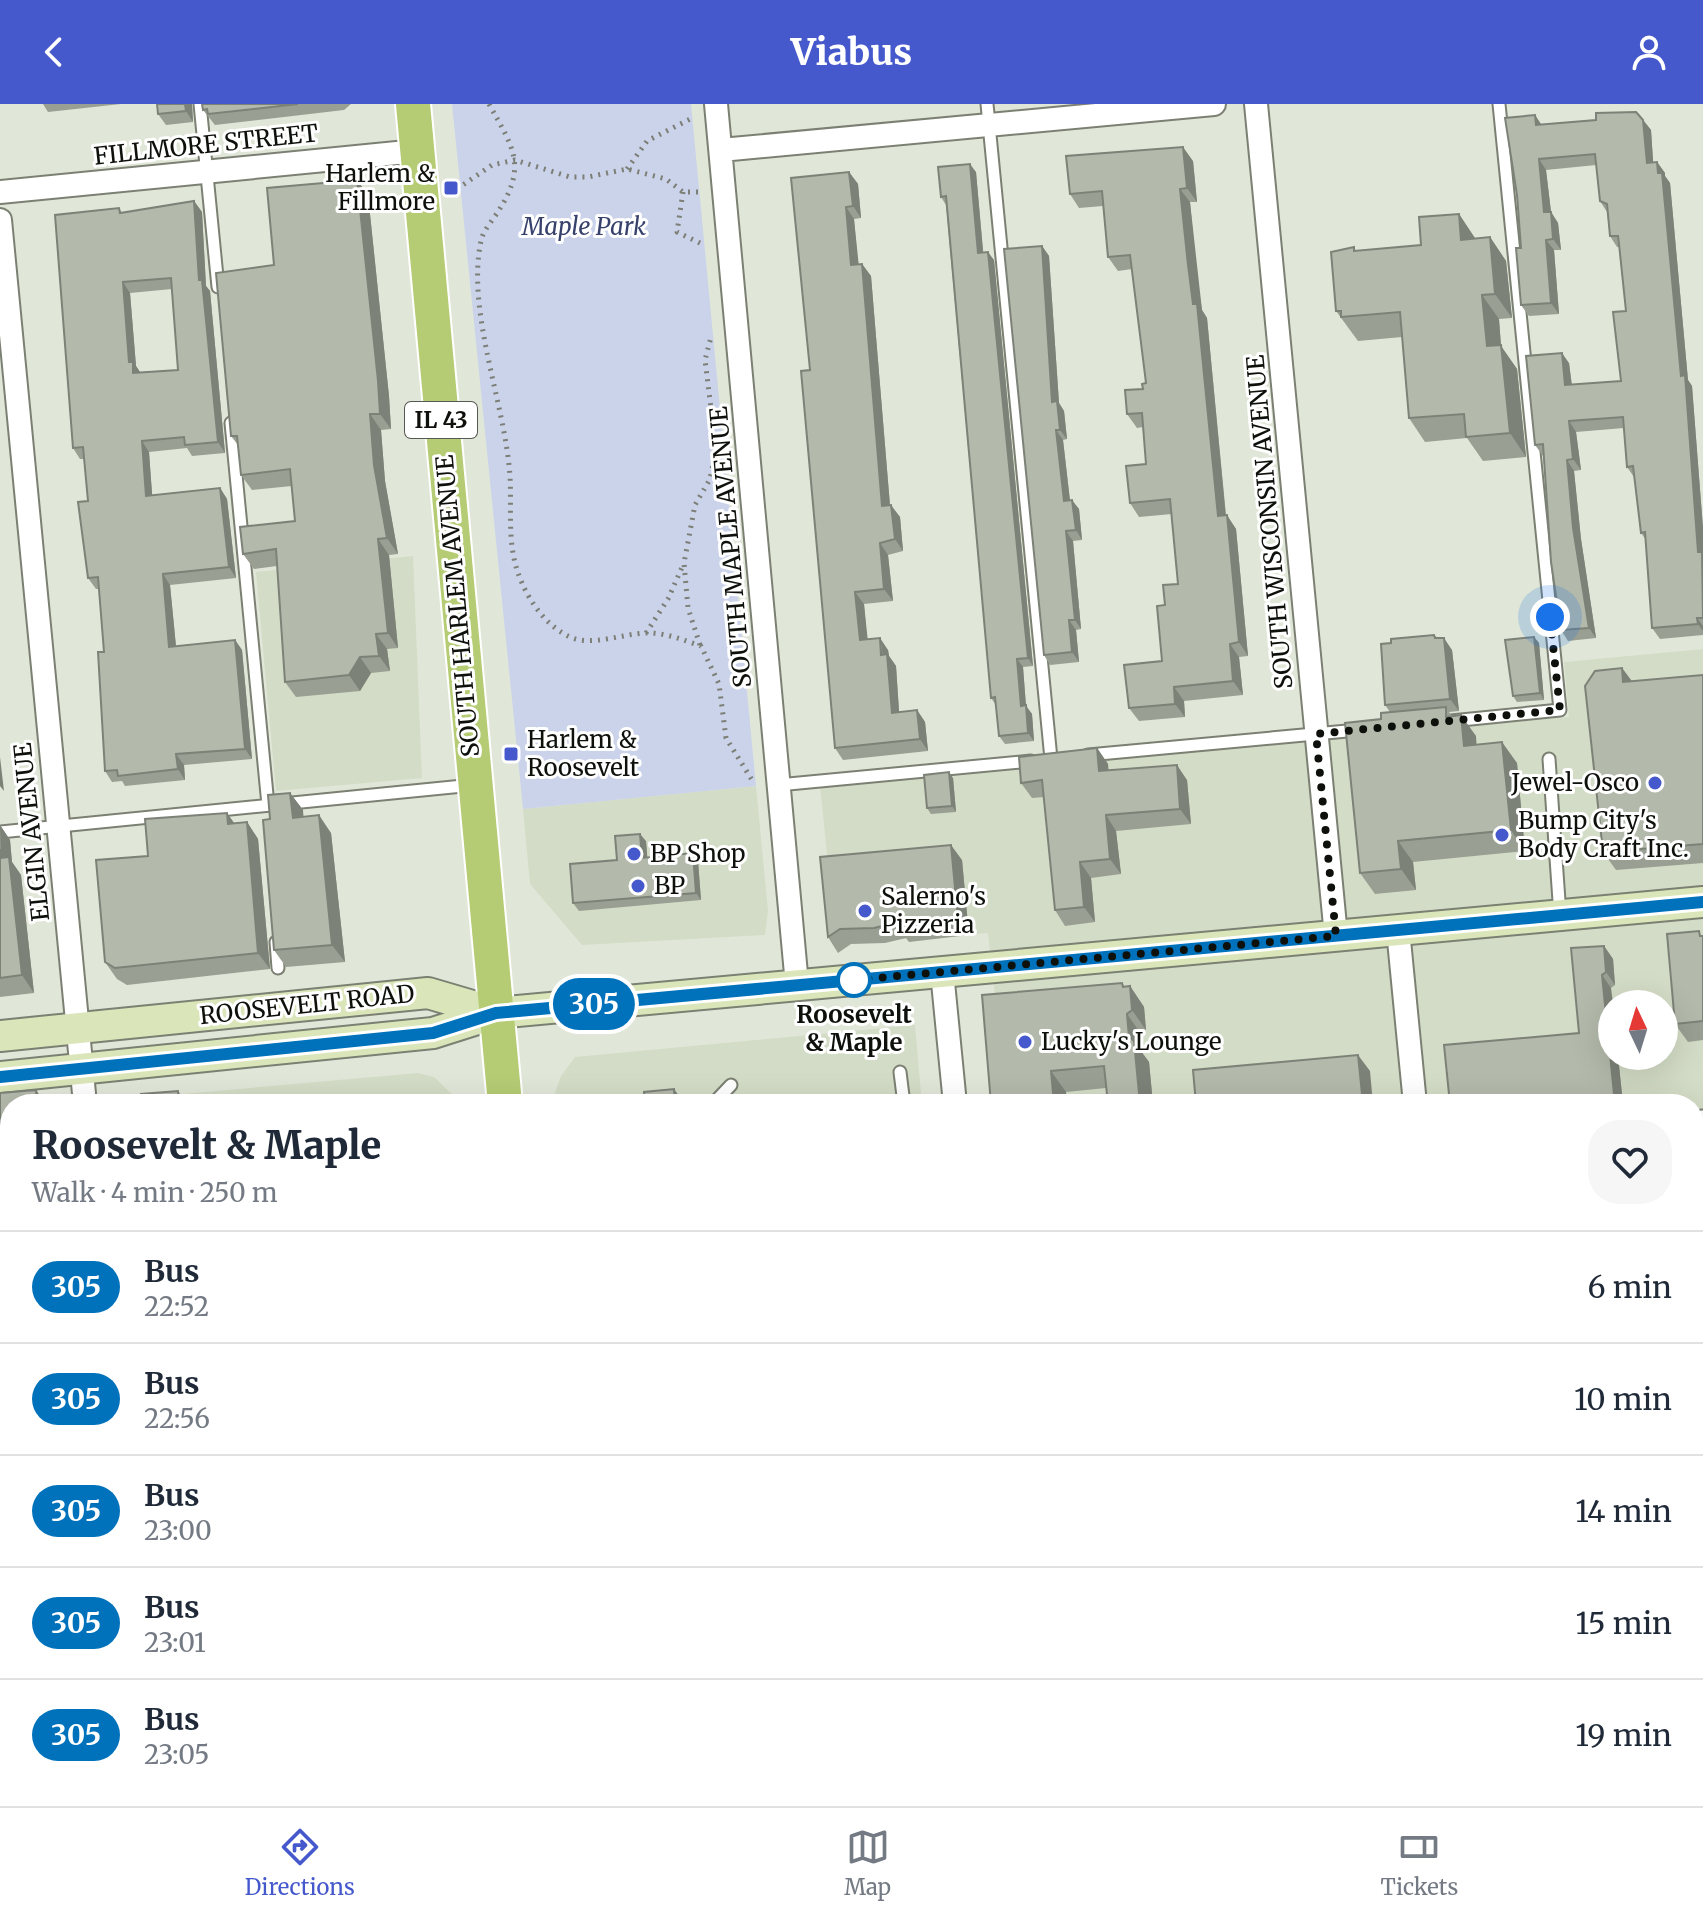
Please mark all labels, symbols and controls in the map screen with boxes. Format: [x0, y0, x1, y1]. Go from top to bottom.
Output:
icon: back [32, 30, 76, 74]
text: Viabus [791, 30, 912, 75]
icon: person [1627, 30, 1671, 74]
street label: FILLMORE STREET [92, 117, 320, 172]
place label: Harlem & Fillmore [325, 158, 435, 217]
marker: Harlem & Fillmore [442, 179, 460, 197]
park label: Maple Park [521, 211, 646, 242]
street label: SOUTH WISCONSIN AVENUE [1239, 353, 1300, 690]
road number: IL 43 [405, 402, 477, 438]
street label: SOUTH MAPLE AVENUE [703, 404, 758, 689]
street label: SOUTH HARLEM AVENUE [429, 453, 486, 758]
your location [1530, 597, 1570, 637]
place label: Harlem & Roosevelt [527, 724, 640, 783]
street label: ELGIN AVENUE [7, 741, 56, 923]
marker: Harlem & Roosevelt [502, 745, 520, 763]
place label: Jewel-Osco [1510, 767, 1639, 798]
marker: Jewel-Osco [1646, 774, 1664, 792]
place label: Bump City's Body Craft Inc. [1518, 805, 1689, 864]
marker: Bump City's Body Craft Inc. [1493, 826, 1511, 844]
place label: BP Shop [650, 838, 746, 869]
marker: BP Shop [625, 845, 643, 863]
place label: BP [654, 870, 685, 901]
marker: BP [629, 877, 647, 895]
place label: Salerno's Pizzeria [881, 881, 986, 940]
marker: Salerno's Pizzeria [856, 902, 874, 920]
marker: Roosevelt & Maple [837, 963, 871, 997]
street label: ROOSEVELT ROAD [198, 978, 416, 1031]
line badge: 305 [548, 978, 640, 1030]
text: 305 [569, 986, 619, 1022]
north arrow [1598, 990, 1678, 1070]
map controls [1598, 990, 1678, 1070]
place label: Roosevelt & Maple [796, 999, 912, 1058]
place label: Lucky's Lounge [1041, 1026, 1221, 1057]
marker: Lucky's Lounge [1016, 1033, 1034, 1051]
button: heart [1588, 1120, 1672, 1204]
text: Roosevelt & Maple [32, 1122, 381, 1169]
text: Walk · 4 min · 250 m [32, 1176, 278, 1209]
text: Bus [144, 1252, 200, 1290]
text: 6 min [1587, 1268, 1672, 1306]
text: 305 [51, 1269, 101, 1305]
text: 22:52 [144, 1290, 209, 1323]
text: Bus [144, 1364, 200, 1402]
text: 10 min [1574, 1380, 1672, 1418]
text: 305 [51, 1381, 101, 1417]
text: 22:56 [144, 1402, 210, 1435]
text: Bus [144, 1476, 200, 1514]
text: 14 min [1575, 1492, 1672, 1530]
text: 305 [51, 1493, 101, 1529]
text: 23:00 [144, 1514, 212, 1547]
text: Bus [144, 1588, 200, 1626]
text: 15 min [1575, 1604, 1672, 1642]
text: 305 [51, 1605, 101, 1641]
text: 23:01 [144, 1626, 206, 1659]
text: Bus [144, 1700, 200, 1738]
text: 19 min [1575, 1716, 1672, 1754]
text: 305 [51, 1717, 101, 1753]
text: 23:05 [144, 1738, 210, 1771]
tab: Directions [245, 1825, 355, 1901]
tab: Map [844, 1825, 891, 1901]
tab: Tickets [1381, 1825, 1458, 1901]

